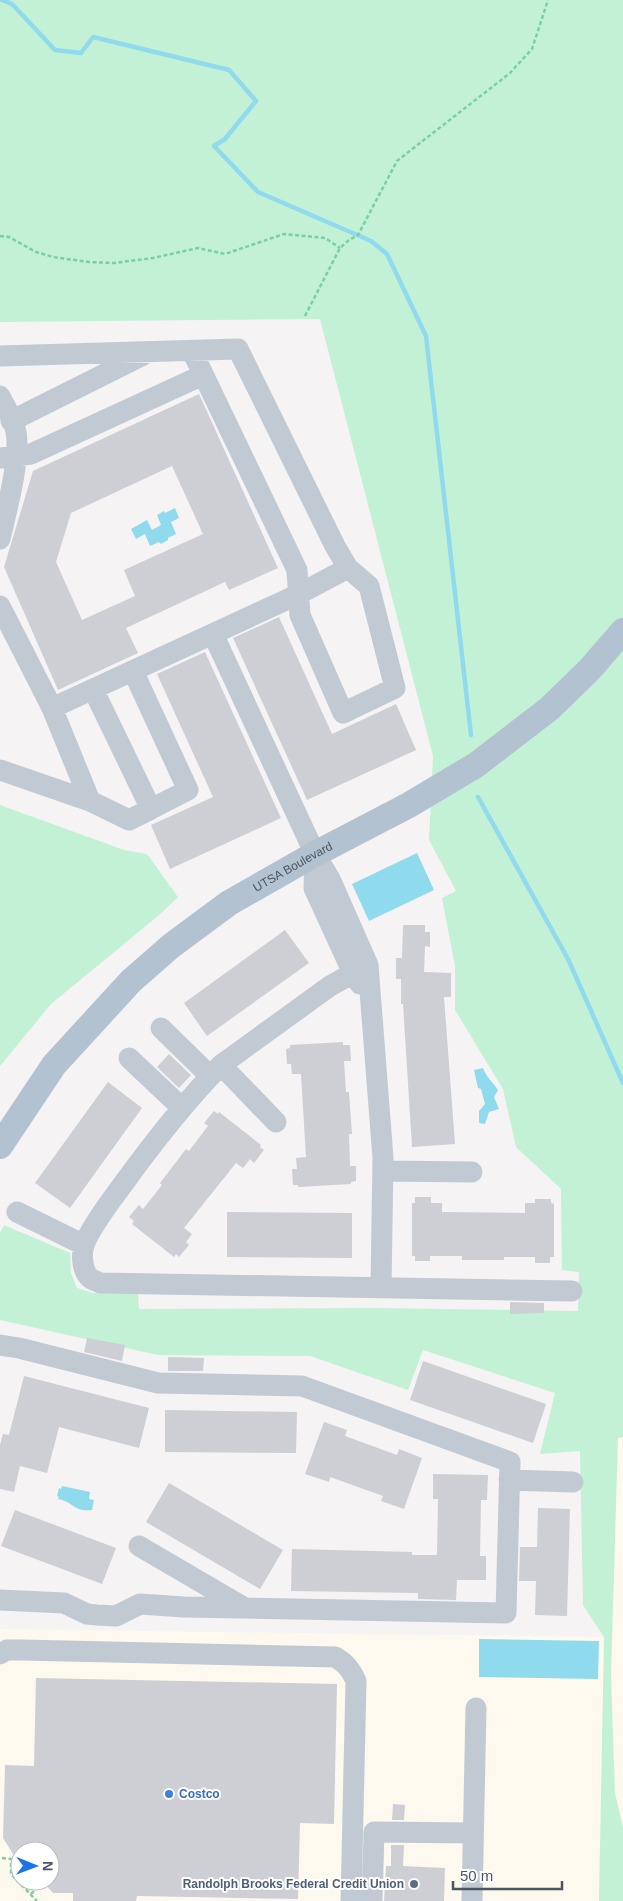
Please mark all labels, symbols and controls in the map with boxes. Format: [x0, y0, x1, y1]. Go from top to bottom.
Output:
street label: UTSA Boulevard [251, 839, 335, 895]
place label: Costco [179, 1787, 220, 1801]
marker: Costco [163, 1788, 175, 1800]
north arrow [10, 1841, 60, 1891]
scale bar [453, 1858, 562, 1890]
text: N [40, 1861, 56, 1871]
text: 50 m [460, 1867, 493, 1884]
place label: Randolph Brooks Federal Credit Union [183, 1877, 404, 1891]
marker: Randolph Brooks Federal Credit Union [408, 1878, 420, 1890]

